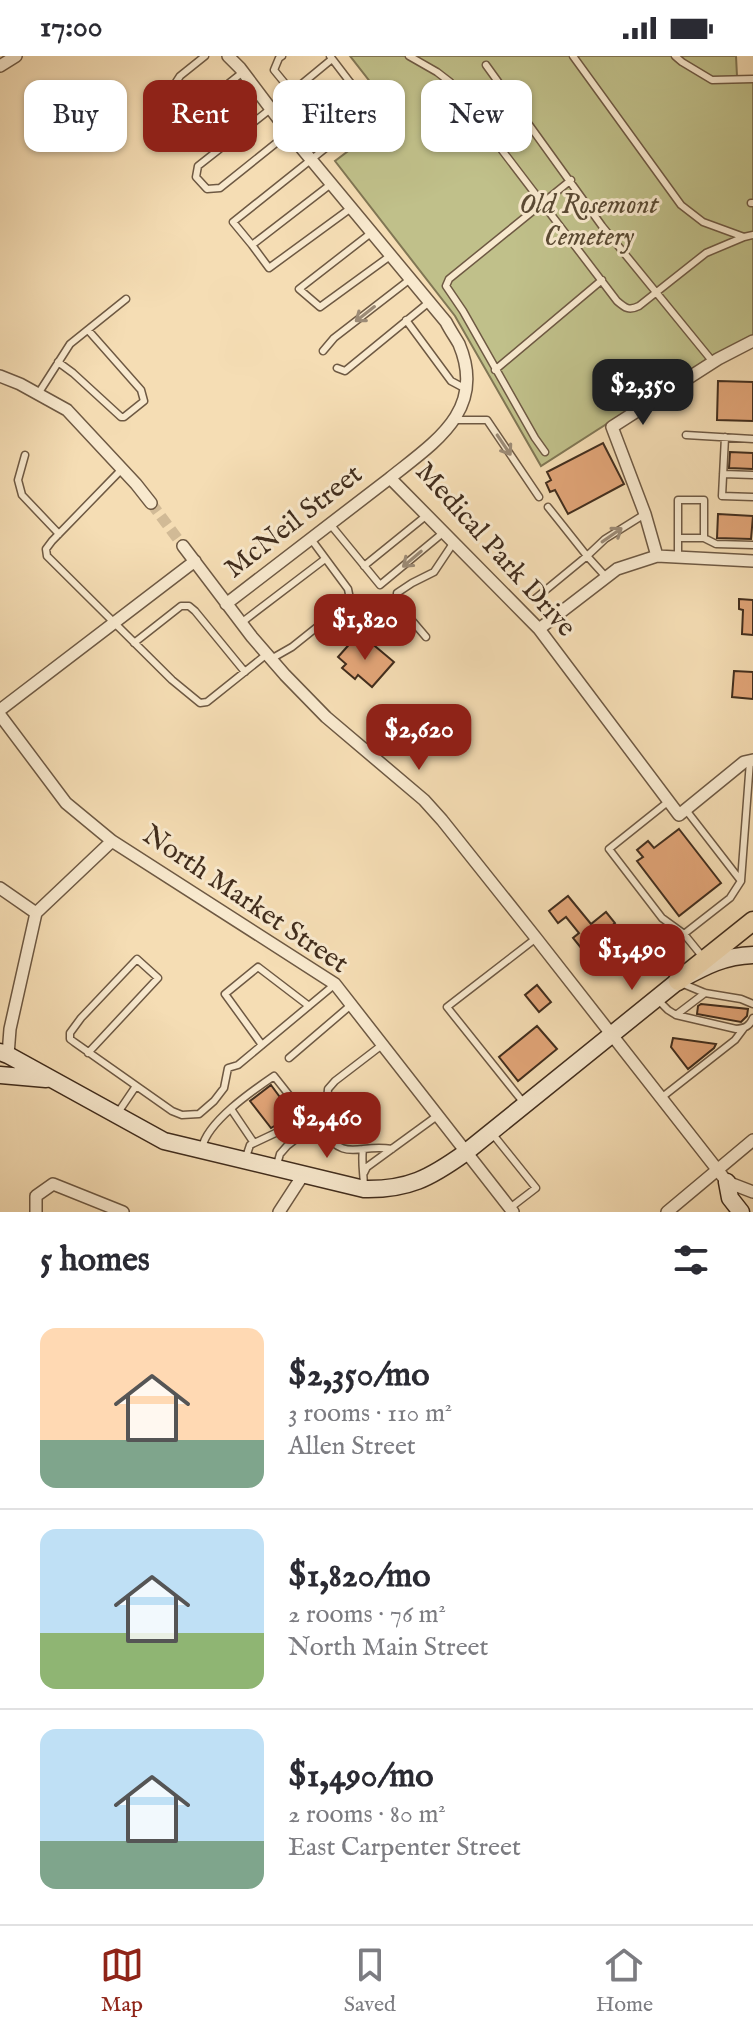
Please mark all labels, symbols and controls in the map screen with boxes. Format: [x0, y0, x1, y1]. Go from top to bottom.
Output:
text: 17:00 [40, 9, 103, 47]
chip: Buy [24, 80, 127, 152]
chip: Rent [143, 80, 257, 152]
chip: Filters [273, 80, 405, 152]
chip: New [421, 80, 532, 152]
park label: Old Rosemont Cemetery [519, 188, 660, 255]
one-way arrow [355, 305, 376, 323]
pin: $2,350 [578, 359, 708, 427]
text: $2,350 [610, 368, 676, 401]
one-way arrow [496, 434, 512, 456]
street label: Medical Park Drive [407, 455, 583, 645]
street label: McNeil Street [218, 457, 370, 587]
one-way arrow [601, 527, 623, 544]
one-way arrow [402, 550, 423, 568]
pin: $1,820 [300, 594, 430, 662]
text: $1,820 [332, 603, 398, 636]
pin: $2,620 [354, 704, 484, 772]
text: $2,620 [384, 713, 454, 746]
street label: North Market Street [135, 818, 355, 982]
pin: $1,490 [567, 924, 697, 992]
text: $1,490 [598, 933, 666, 966]
pin: $2,460 [262, 1092, 392, 1160]
text: $2,460 [292, 1101, 362, 1134]
icon: filters [669, 1238, 713, 1282]
text: 5 homes [40, 1239, 150, 1282]
text: $2,350/mo [288, 1354, 429, 1397]
icon: home [104, 1360, 200, 1456]
text: 3 rooms · 110 m² [288, 1397, 452, 1430]
text: Allen Street [288, 1430, 416, 1463]
text: $1,820/mo [288, 1555, 431, 1598]
icon: home [104, 1561, 200, 1657]
text: 2 rooms · 76 m² [288, 1598, 446, 1631]
text: North Main Street [288, 1631, 488, 1664]
text: $1,490/mo [288, 1755, 434, 1798]
icon: home [104, 1761, 200, 1857]
text: 2 rooms · 80 m² [288, 1798, 446, 1831]
text: East Carpenter Street [288, 1831, 521, 1864]
tab: Map [100, 1943, 144, 2019]
tab: Saved [344, 1943, 396, 2019]
tab: Home [596, 1943, 653, 2019]

